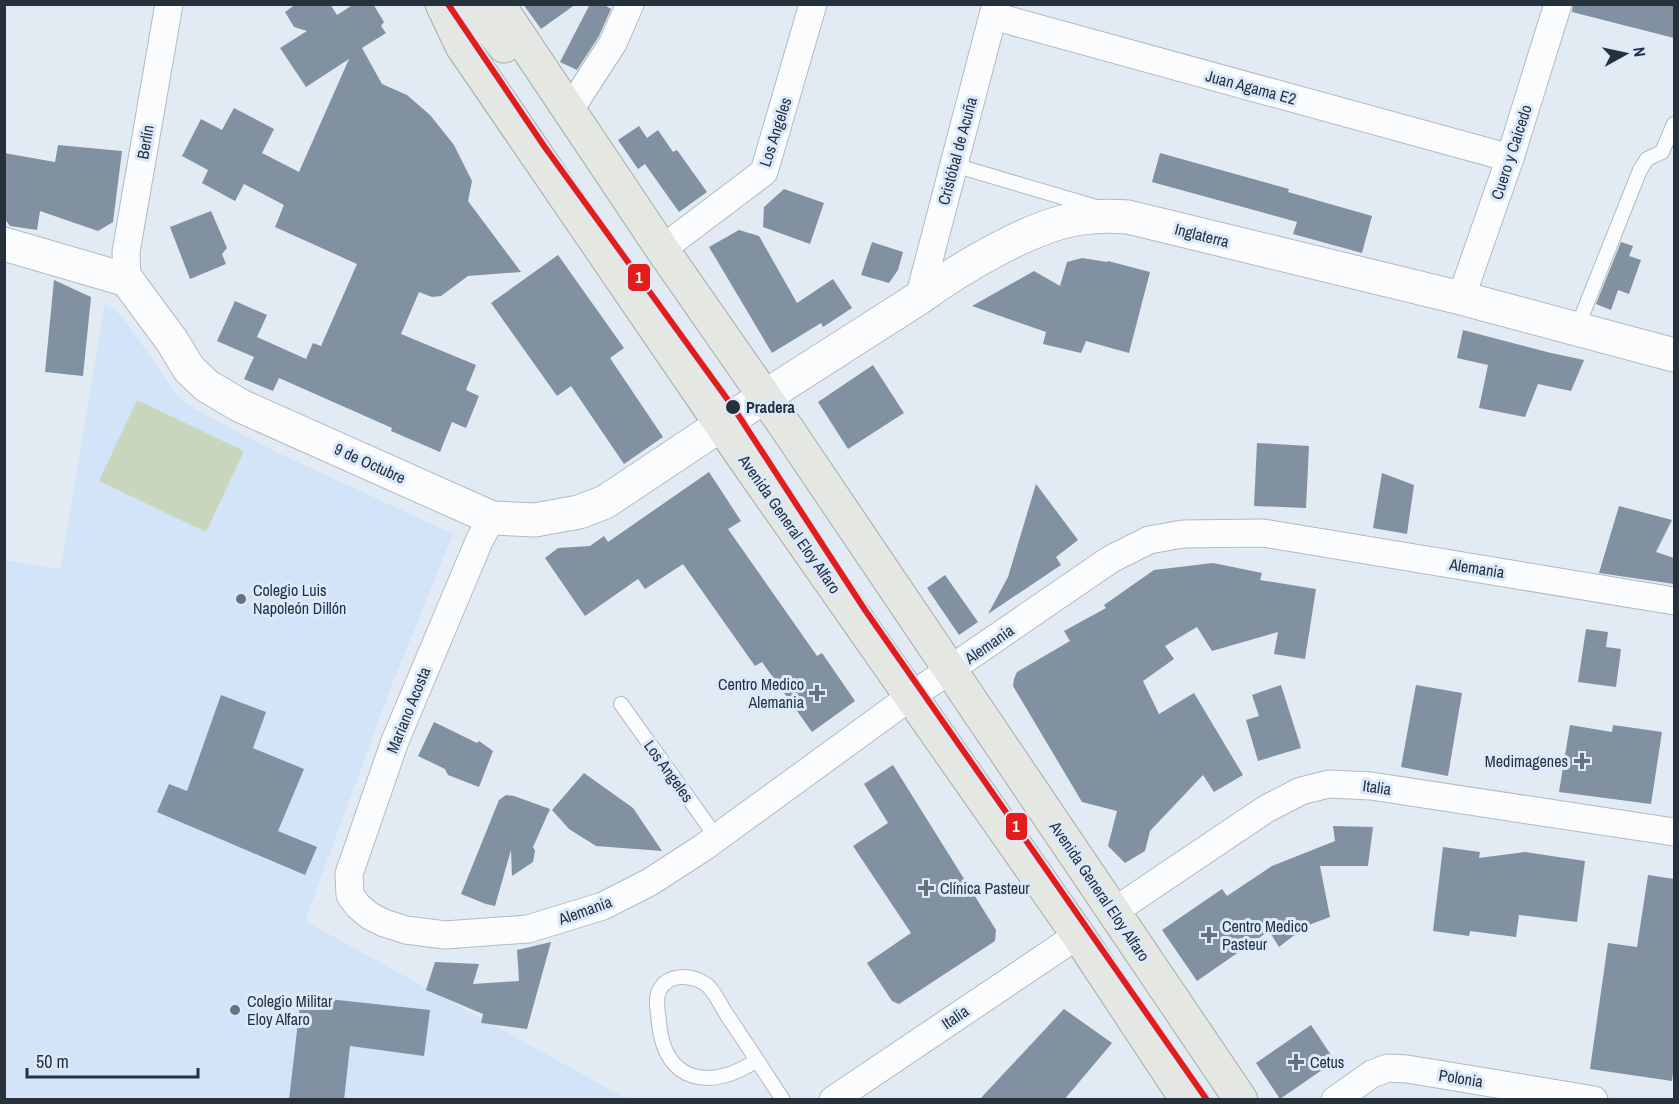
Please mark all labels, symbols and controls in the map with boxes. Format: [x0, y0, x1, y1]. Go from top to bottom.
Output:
north arrow [1595, 24, 1655, 84]
text: N [1628, 46, 1651, 58]
street label: Juan Agama E2 [1203, 64, 1299, 110]
street label: Cristóbal de Acuña [932, 94, 982, 207]
street label: Los Angeles [753, 95, 797, 169]
street label: Cuero y Caicedo [1485, 102, 1537, 202]
street label: Berlín [131, 123, 159, 161]
street label: Inglaterra [1172, 218, 1232, 253]
line badge: 1 [627, 263, 651, 292]
text: 1 [635, 266, 643, 288]
place label: Pradera [746, 396, 796, 418]
marker: Pradera [724, 398, 742, 416]
street label: 9 de Octubre [331, 438, 409, 488]
street label: Avenida General Eloy Alfaro [733, 449, 846, 598]
street label: Alemania [1447, 553, 1507, 583]
place label: Colegio Luis Napoleón Dillón [253, 579, 346, 619]
marker: Colegio Luis Napoleón Dillón [234, 592, 248, 606]
street label: Alemania [959, 619, 1019, 669]
street label: Mariano Acosta [381, 663, 436, 756]
place label: Centro Medico Alemania [718, 673, 805, 713]
marker: Centro Medico Alemania [808, 684, 826, 702]
street label: Los Angeles [639, 736, 699, 806]
place label: Medimagenes [1485, 750, 1568, 772]
marker: Medimagenes [1573, 752, 1591, 770]
street label: Italia [1361, 774, 1393, 800]
line badge: 1 [1005, 812, 1028, 841]
text: 1 [1012, 815, 1020, 837]
street label: Avenida General Eloy Alfaro [1044, 816, 1155, 965]
place label: Clínica Pasteur [940, 877, 1030, 899]
marker: Clínica Pasteur [917, 879, 935, 897]
street label: Alemania [554, 890, 615, 930]
place label: Centro Medico Pasteur [1222, 915, 1308, 955]
marker: Centro Medico Pasteur [1200, 926, 1218, 944]
place label: Colegio Militar Eloy Alfaro [247, 990, 333, 1030]
street label: Italia [937, 1000, 974, 1034]
marker: Colegio Militar Eloy Alfaro [228, 1003, 242, 1017]
scale bar [27, 1041, 198, 1079]
text: 50 m [36, 1049, 69, 1074]
place label: Cetus [1310, 1051, 1344, 1073]
marker: Cetus [1287, 1053, 1305, 1071]
street label: Polonia [1437, 1064, 1485, 1092]

